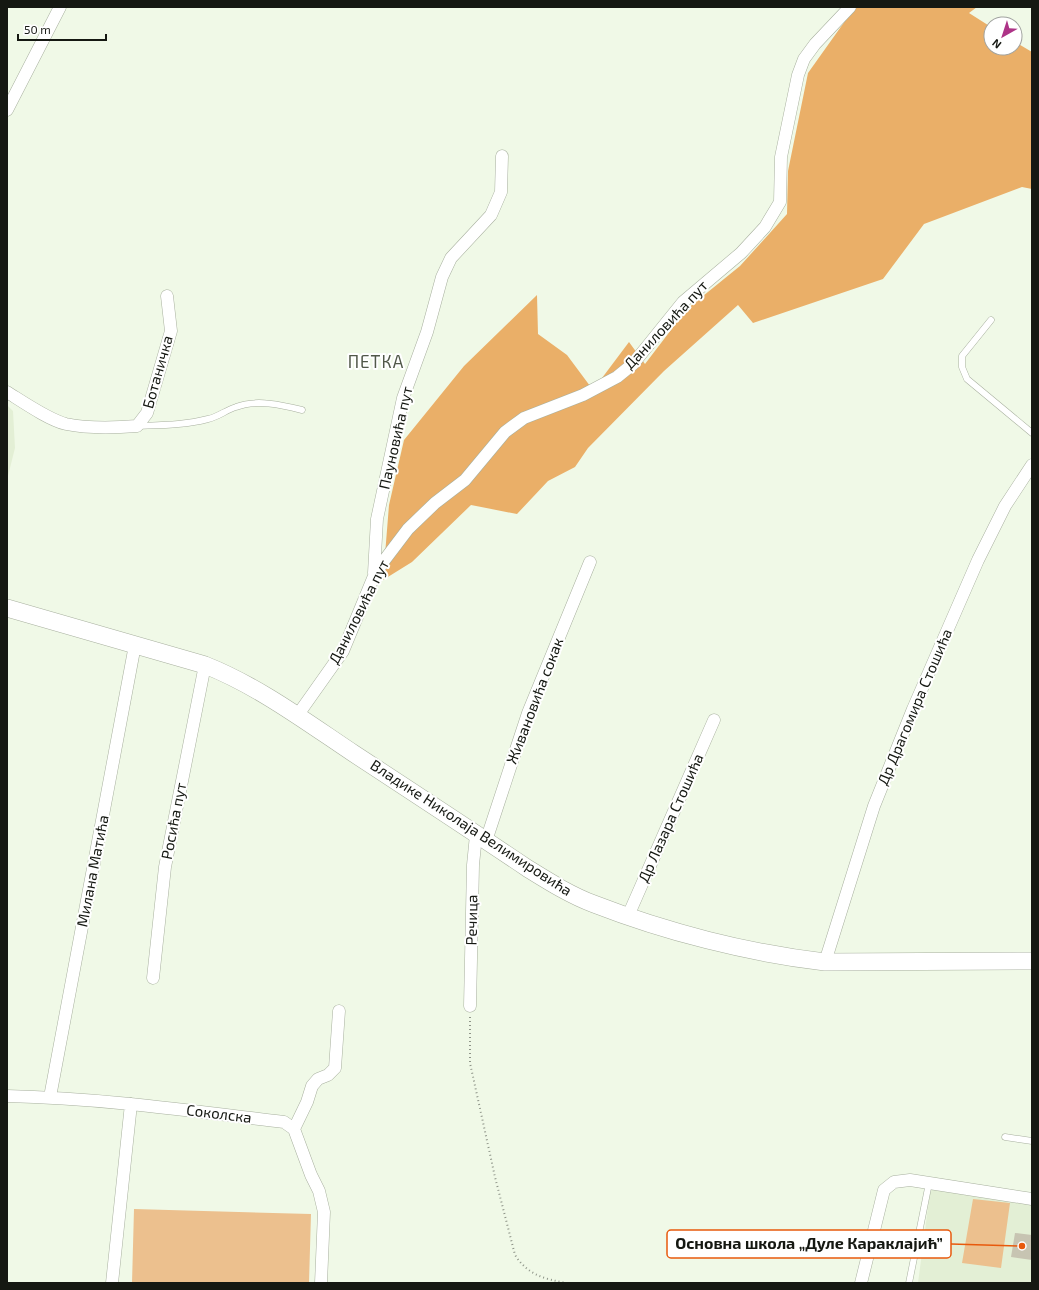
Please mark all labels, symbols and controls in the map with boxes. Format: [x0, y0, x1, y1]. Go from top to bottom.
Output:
scale bar [18, 16, 106, 42]
north arrow [983, 16, 1023, 56]
text: 50 m [24, 22, 51, 36]
text: N [989, 37, 1004, 52]
street label: Даниловића пут [620, 276, 712, 373]
street label: Ботаничка [138, 333, 176, 410]
district label: ПЕТКА [348, 351, 404, 371]
street label: Пауновића пут [374, 385, 417, 491]
street label: Даниловића пут [324, 556, 393, 667]
street label: Др Драгомира Стошића [873, 626, 955, 787]
street label: Живановића сокак [502, 635, 566, 766]
street label: Др Лазара Стошића [634, 750, 707, 885]
street label: Владике Николаја Велимировића [367, 755, 576, 900]
street label: Росића пут [157, 781, 190, 861]
street label: Милана Матића [72, 813, 112, 928]
street label: Речица [462, 894, 480, 946]
street label: Соколска [185, 1100, 253, 1126]
callout: Основна школа „Дуле Караклајић” [667, 1230, 951, 1258]
text: Основна школа „Дуле Караклајић” [675, 1233, 943, 1252]

